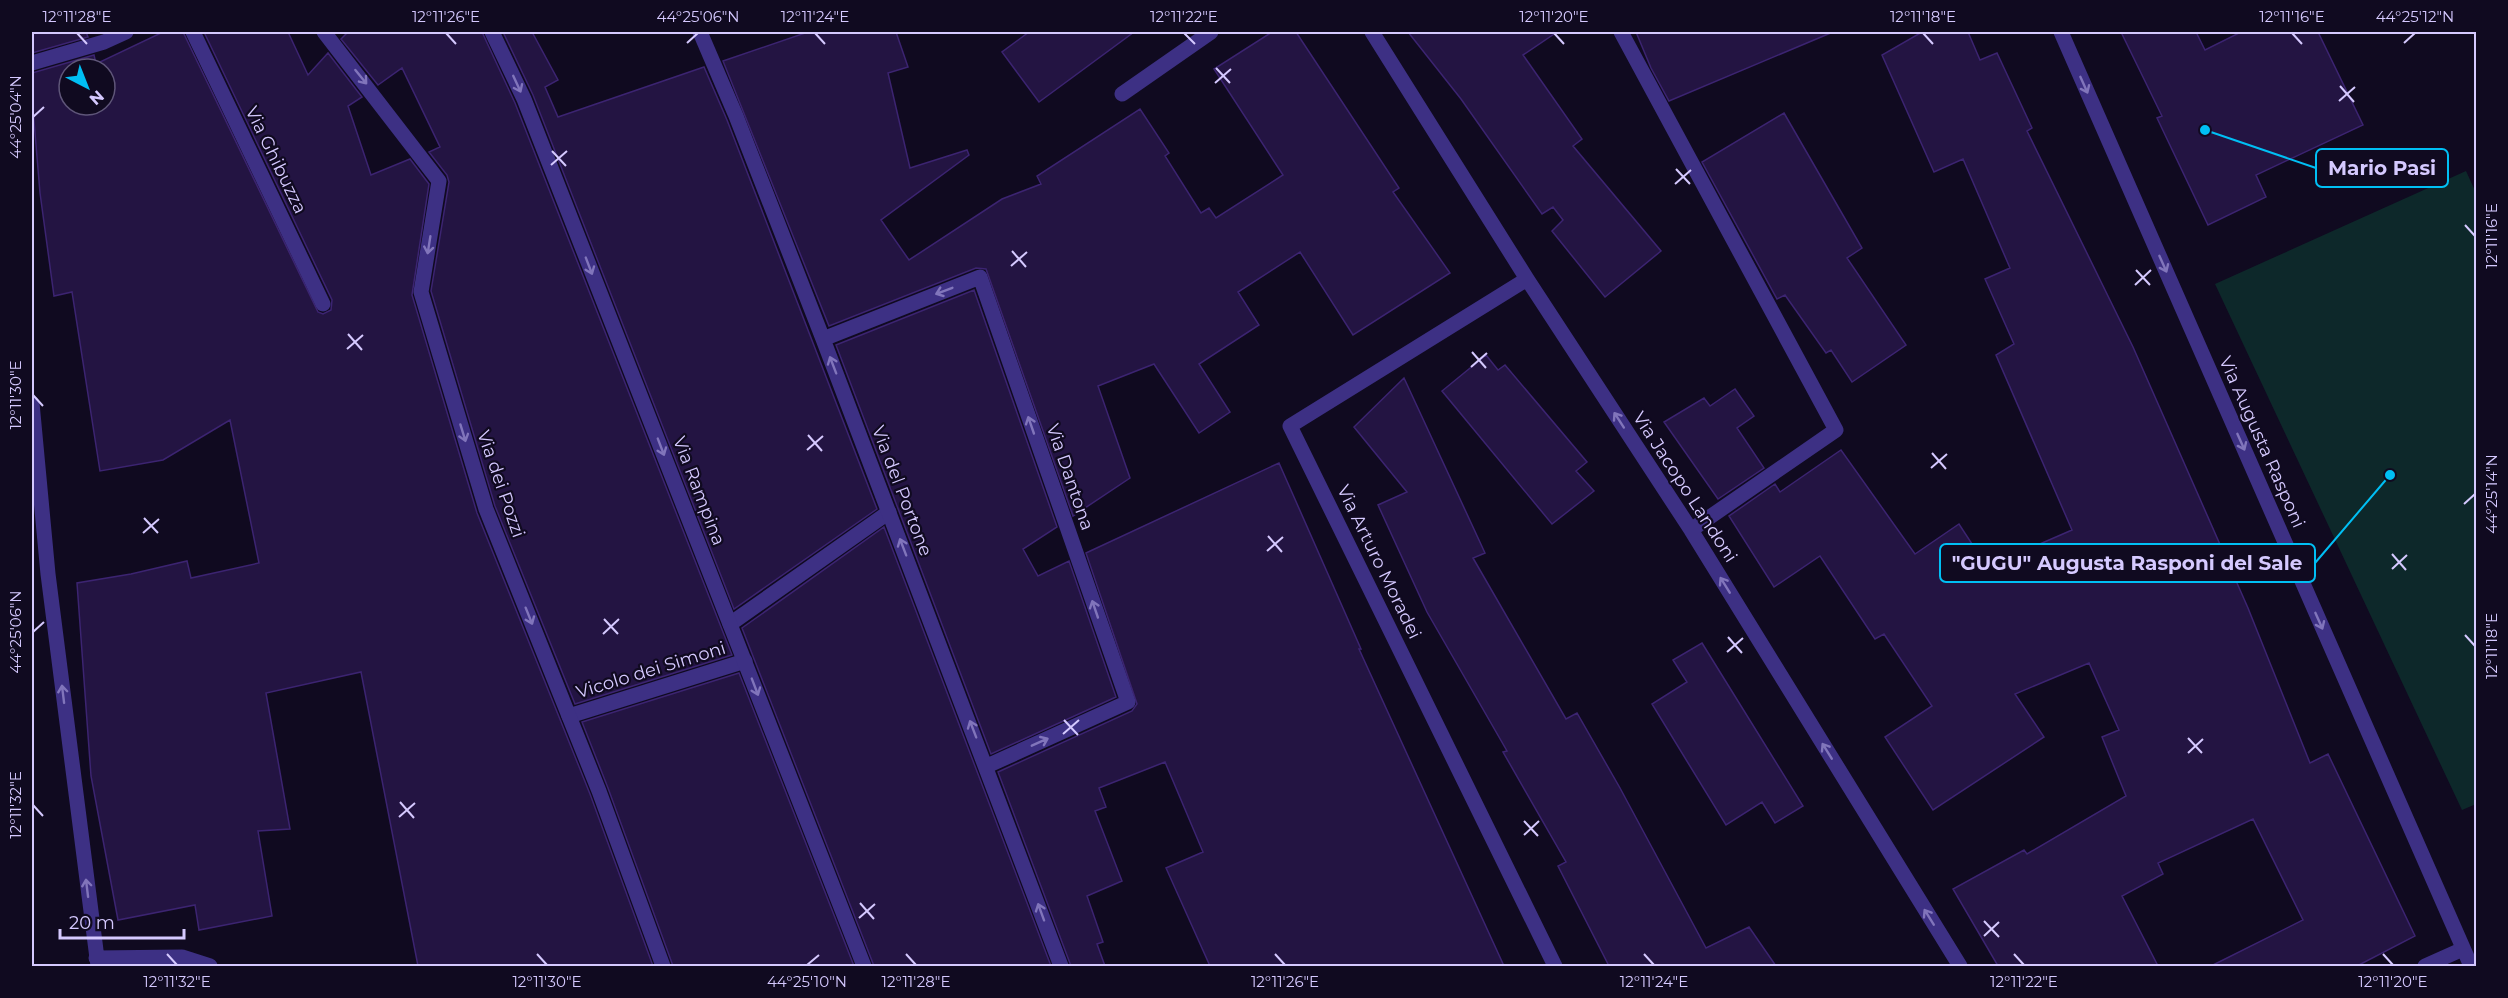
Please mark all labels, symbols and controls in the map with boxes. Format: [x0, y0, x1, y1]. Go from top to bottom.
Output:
text: 12°11'28"E [43, 7, 111, 26]
text: 12°11'26"E [412, 7, 480, 26]
text: 44°25'06"N [656, 7, 740, 26]
text: 12°11'24"E [781, 7, 849, 26]
text: 12°11'22"E [1150, 7, 1218, 26]
text: 12°11'20"E [1519, 7, 1589, 26]
text: 12°11'18"E [1890, 7, 1956, 26]
text: 12°11'16"E [2259, 7, 2325, 26]
text: 44°25'12"N [2376, 7, 2454, 26]
north arrow [57, 57, 117, 117]
one-way arrow [354, 69, 367, 85]
text: 44°25'04"N [6, 75, 25, 159]
one-way arrow [512, 75, 524, 93]
one-way arrow [2080, 76, 2091, 94]
text: N [86, 86, 108, 109]
street label: Via Ghibuzza [241, 103, 311, 217]
callout: Mario Pasi [2316, 149, 2448, 187]
text: Mario Pasi [2328, 156, 2436, 180]
text: 12°11'16"E [2482, 203, 2501, 269]
one-way arrow [423, 234, 434, 254]
one-way arrow [2157, 254, 2169, 272]
one-way arrow [585, 256, 596, 274]
one-way arrow [935, 286, 954, 297]
street label: Via Augusta Rasponi [2214, 353, 2310, 531]
one-way arrow [826, 356, 837, 375]
text: 12°11'30"E [6, 360, 25, 430]
street label: Via Jacopo Landoni [1628, 407, 1742, 567]
one-way arrow [1613, 412, 1626, 429]
one-way arrow [1025, 416, 1036, 435]
street label: Via Dantona [1042, 421, 1098, 533]
one-way arrow [458, 423, 469, 442]
street label: Via del Portone [867, 423, 937, 559]
street label: Via dei Pozzi [472, 427, 530, 541]
street label: Via Rampina [668, 433, 730, 549]
one-way arrow [2236, 433, 2247, 451]
one-way arrow [656, 437, 667, 456]
text: 44°25'14"N [2482, 454, 2501, 534]
street label: Via Arturo Moradei [1332, 481, 1426, 643]
one-way arrow [896, 538, 907, 557]
callout: "GUGU" Augusta Rasponi del Sale [1940, 544, 2315, 582]
text: "GUGU" Augusta Rasponi del Sale [1952, 551, 2302, 575]
one-way arrow [1718, 577, 1730, 594]
text: 44°25'06"N [6, 590, 25, 674]
one-way arrow [1089, 600, 1100, 619]
one-way arrow [524, 607, 535, 625]
one-way arrow [2314, 611, 2325, 630]
text: 12°11'18"E [2482, 613, 2501, 679]
street label: Vicolo dei Simoni [574, 637, 728, 703]
one-way arrow [750, 678, 761, 696]
one-way arrow [57, 685, 68, 705]
one-way arrow [966, 720, 977, 739]
one-way arrow [1030, 736, 1049, 747]
one-way arrow [1820, 743, 1832, 760]
text: 12°11'32"E [6, 771, 25, 839]
one-way arrow [82, 878, 93, 898]
scale bar [60, 902, 184, 940]
one-way arrow [1035, 903, 1046, 922]
one-way arrow [1923, 909, 1935, 926]
text: 20 m [69, 912, 115, 934]
text: 12°11'32"E [143, 972, 211, 991]
text: 12°11'30"E [512, 972, 582, 991]
text: 44°25'10"N [767, 972, 847, 991]
text: 12°11'28"E [882, 972, 950, 991]
text: 12°11'26"E [1251, 972, 1319, 991]
text: 12°11'24"E [1620, 972, 1688, 991]
text: 12°11'22"E [1990, 972, 2058, 991]
text: 12°11'20"E [2358, 972, 2428, 991]

